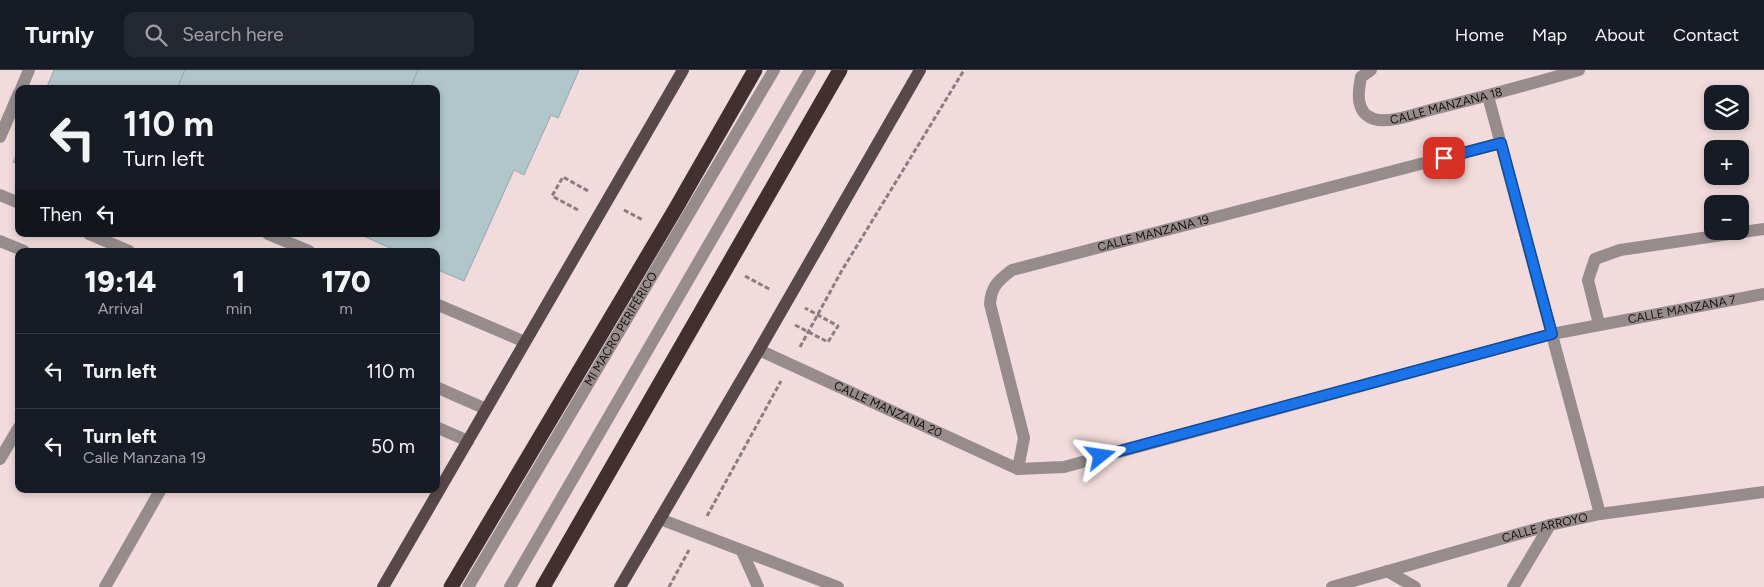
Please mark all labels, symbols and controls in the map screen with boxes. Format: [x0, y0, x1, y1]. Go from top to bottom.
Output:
search box [124, 12, 474, 57]
text: Turnly [25, 20, 94, 49]
icon: search [142, 21, 170, 49]
text: Search here [182, 23, 284, 46]
text: Home [1455, 24, 1504, 46]
text: Map [1532, 24, 1567, 46]
text: About [1595, 24, 1645, 46]
text: Contact [1673, 24, 1739, 46]
street label: CALLE MANZANA 18 [1389, 85, 1504, 127]
map controls [1704, 85, 1749, 240]
button: layers [1704, 85, 1749, 130]
text: 110 m [123, 103, 214, 145]
icon: left [40, 105, 105, 170]
pin [1423, 137, 1465, 179]
button: + [1704, 140, 1749, 185]
icon: arrive [1430, 144, 1458, 172]
text: Turn left [123, 145, 205, 172]
button: − [1704, 195, 1749, 240]
icon: left [92, 200, 120, 228]
text: Then [40, 203, 82, 226]
street label: CALLE MANZANA 19 [1096, 212, 1211, 255]
text: 19:14 [84, 263, 156, 300]
text: 1 [232, 263, 245, 300]
text: 170 [321, 263, 371, 300]
street label: MI MACRO PERIFÉRICO [582, 269, 660, 388]
street label: CALLE MANZANA 7 [1627, 292, 1738, 327]
text: Arrival [98, 299, 143, 318]
text: min [226, 299, 252, 318]
text: m [339, 299, 353, 318]
icon: left [40, 357, 68, 385]
text: Turn left [83, 360, 157, 383]
text: 110 m [366, 360, 415, 383]
street label: CALLE MANZANA 20 [832, 378, 945, 440]
text: Turn left [83, 425, 157, 448]
position arrow [1074, 429, 1126, 481]
icon: left [40, 432, 68, 460]
text: 50 m [371, 435, 415, 458]
text: Calle Manzana 19 [83, 448, 206, 467]
street label: CALLE ARROYO [1500, 510, 1589, 545]

